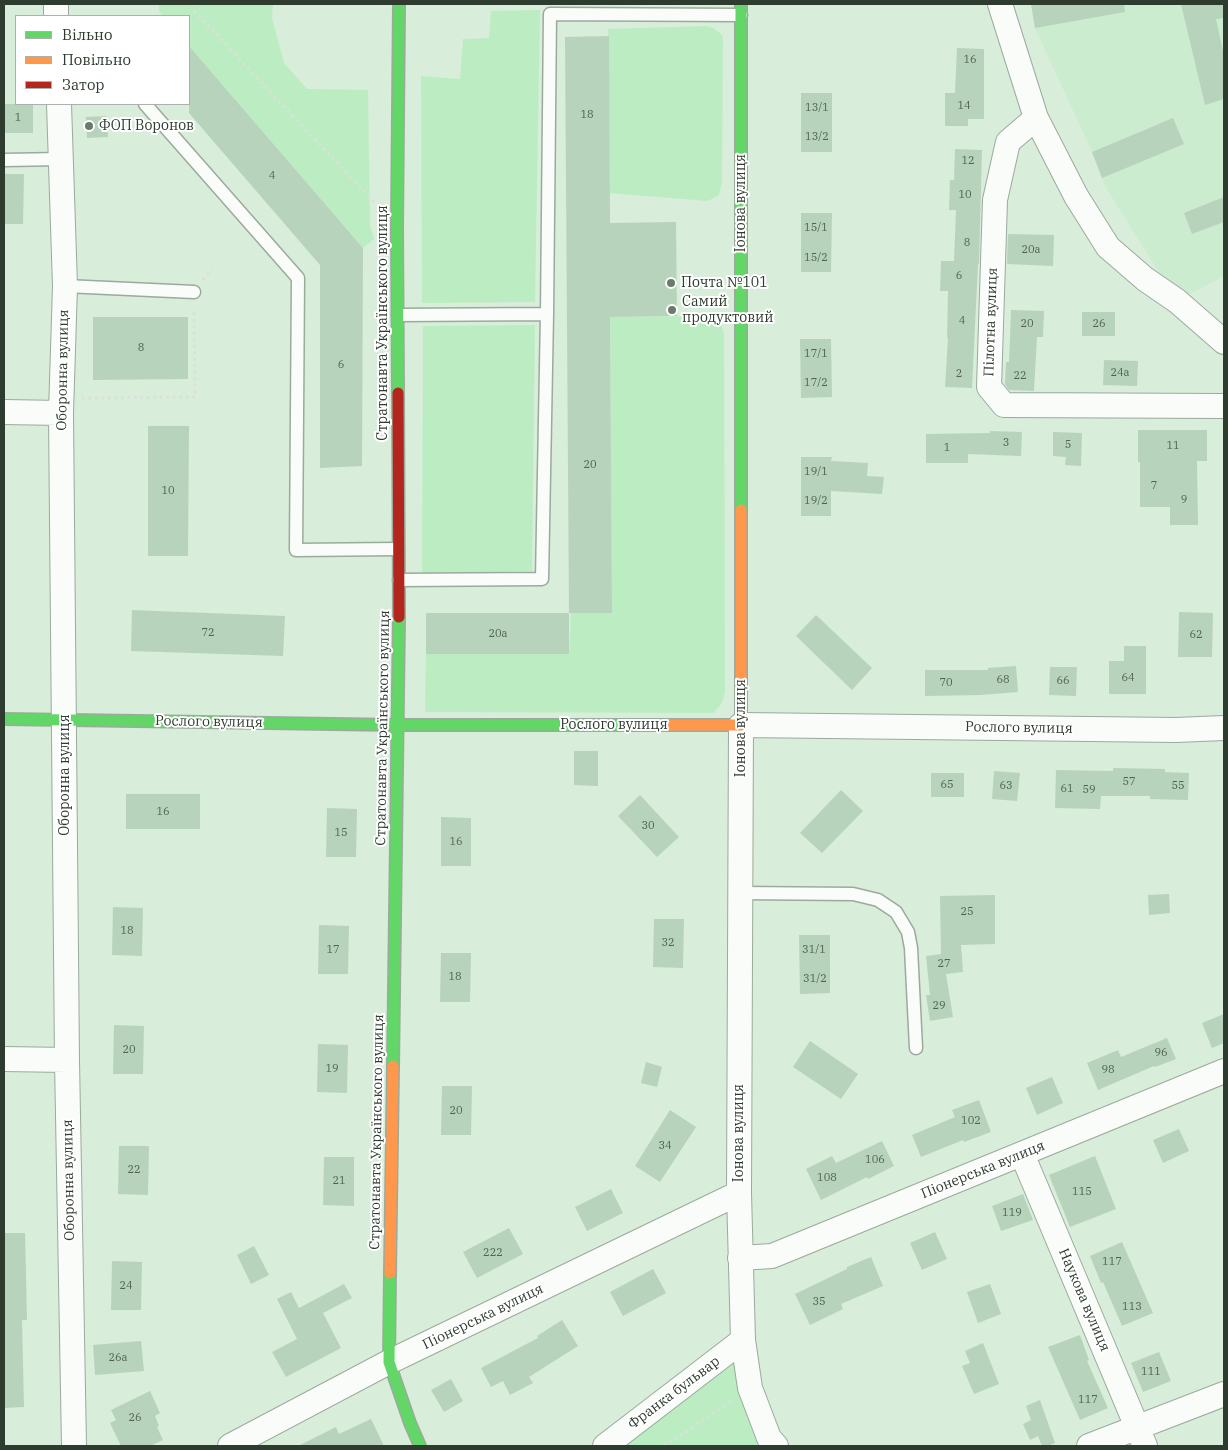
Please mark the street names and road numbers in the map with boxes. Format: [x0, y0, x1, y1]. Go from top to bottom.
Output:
street label: Іонова вулиця [733, 154, 749, 252]
street label: Стратонавта Українського вулиця [375, 205, 391, 441]
street label: Пілотна вулиця [981, 267, 1001, 377]
street label: Оборонна вулиця [54, 309, 72, 431]
street label: Стратонавта Українського вулиця [373, 610, 393, 846]
street label: Іонова вулиця [733, 679, 749, 777]
street label: Рослого вулиця [155, 713, 263, 731]
street label: Оборонна вулиця [57, 714, 73, 836]
street label: Рослого вулиця [560, 717, 668, 733]
street label: Рослого вулиця [965, 719, 1073, 737]
street label: Стратонавта Українського вулиця [367, 1014, 387, 1250]
street label: Іонова вулиця [731, 1084, 747, 1182]
street label: Оборонна вулиця [60, 1119, 78, 1241]
street label: Піонерська вулиця [919, 1137, 1047, 1203]
street label: Наукова вулиця [1055, 1246, 1113, 1354]
street label: Піонерська вулиця [420, 1280, 546, 1354]
street label: Франка бульвар [625, 1353, 723, 1433]

